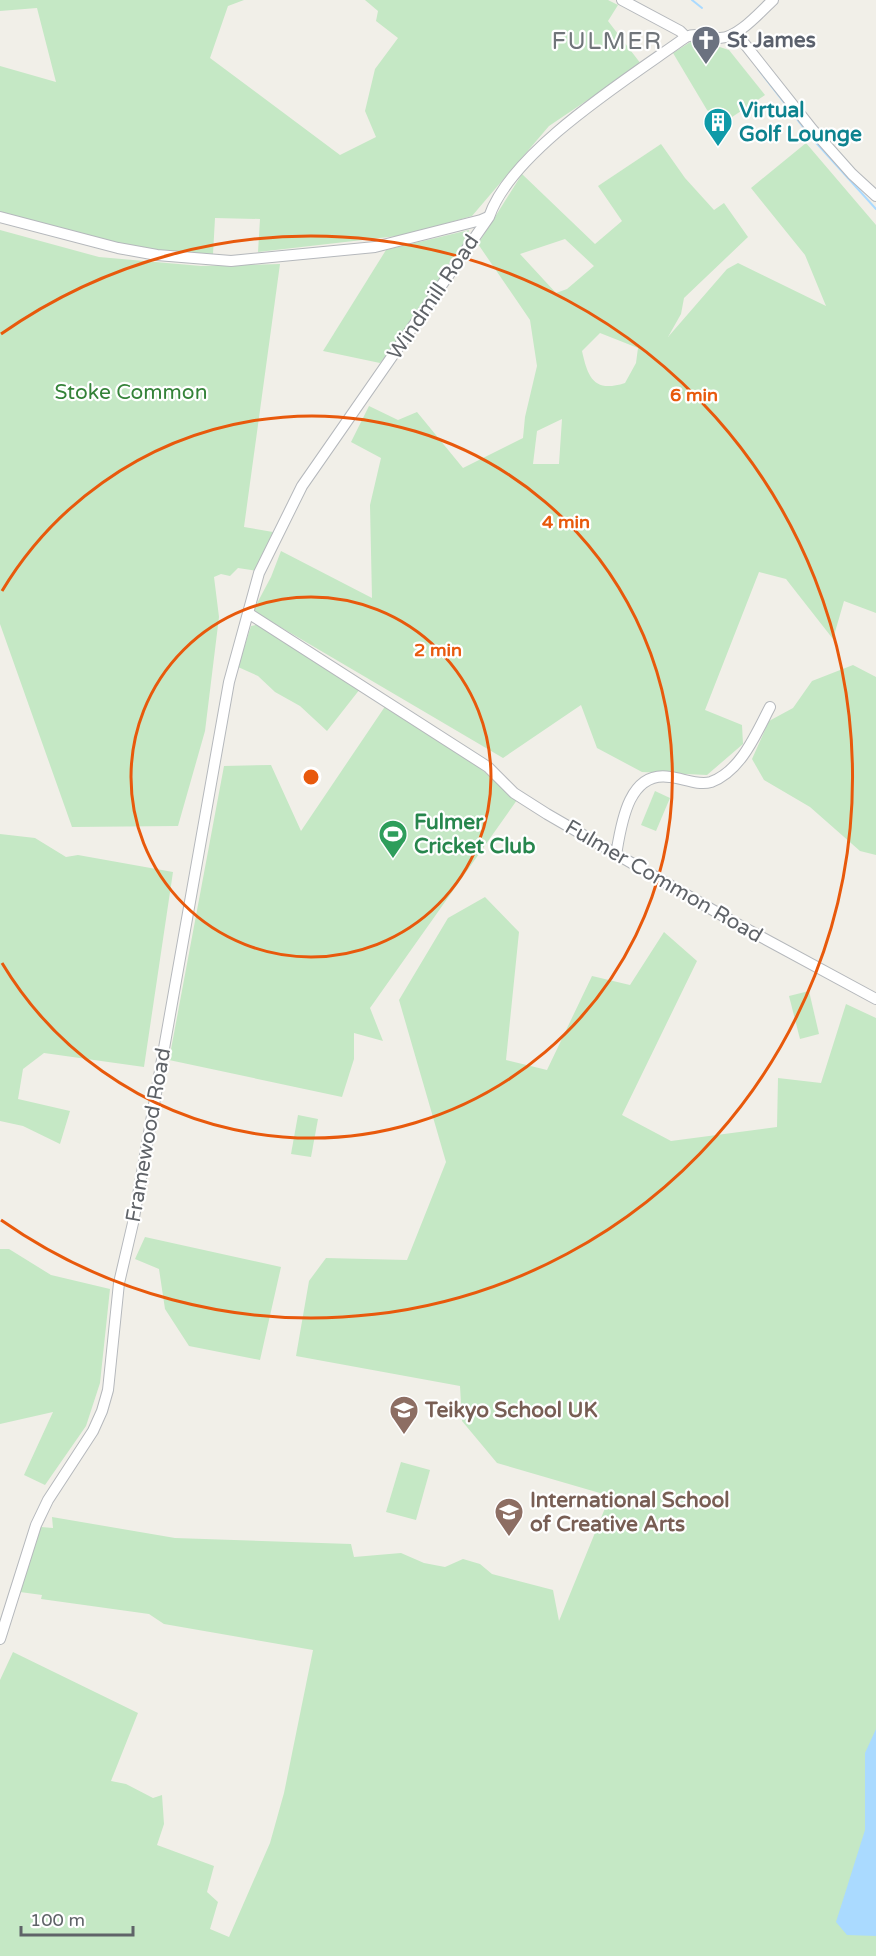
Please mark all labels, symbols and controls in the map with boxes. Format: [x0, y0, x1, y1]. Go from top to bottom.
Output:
church icon: St James [690, 24, 722, 66]
district label: FULMER [551, 27, 663, 56]
place label: St James [727, 28, 816, 53]
place label: Virtual Golf Lounge [739, 98, 862, 147]
building icon: Virtual Golf Lounge [702, 106, 734, 148]
street label: Windmill Road [382, 230, 484, 365]
park label: Stoke Common [55, 380, 207, 405]
text: 6 min [670, 384, 718, 406]
text: 4 min [542, 511, 590, 533]
text: 2 min [414, 639, 462, 661]
centre of rings [301, 767, 321, 787]
place label: Fulmer Cricket Club [414, 810, 535, 859]
street label: Fulmer Common Road [560, 815, 767, 948]
sports icon: Fulmer Cricket Club [377, 818, 409, 860]
street label: Framewood Road [121, 1046, 176, 1224]
school or university icon: Teikyo School UK [388, 1394, 420, 1436]
place label: Teikyo School UK [424, 1398, 598, 1423]
place label: International School of Creative Arts [530, 1488, 729, 1537]
school or university icon: International School of Creative Arts [493, 1496, 525, 1538]
scale bar [21, 1899, 134, 1937]
text: 100 m [30, 1909, 85, 1931]

